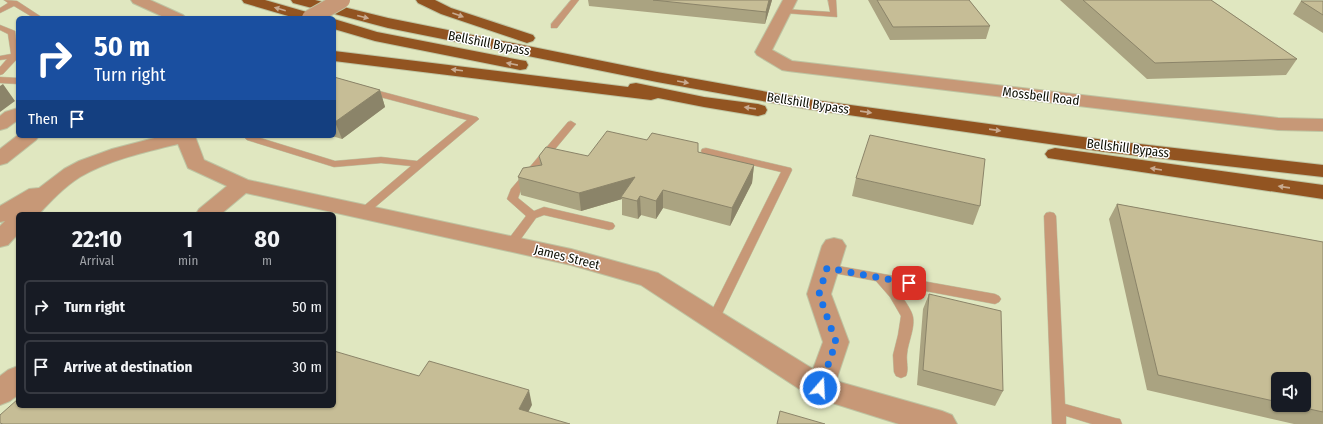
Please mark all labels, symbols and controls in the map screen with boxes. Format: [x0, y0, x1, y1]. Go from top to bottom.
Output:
one-way arrow [274, 6, 286, 12]
one-way arrow [453, 13, 465, 19]
one-way arrow [357, 14, 369, 20]
street label: Bellshill Bypass [447, 28, 532, 58]
text: 50 m [94, 30, 150, 63]
icon: right [28, 32, 80, 84]
one-way arrow [506, 60, 518, 66]
text: Turn right [94, 64, 166, 86]
one-way arrow [451, 67, 463, 73]
one-way arrow [677, 79, 689, 85]
street label: Mossbell Road [1002, 84, 1080, 108]
street label: Bellshill Bypass [766, 89, 851, 117]
one-way arrow [744, 105, 756, 111]
icon: arrive [66, 108, 88, 130]
one-way arrow [860, 109, 872, 115]
text: Then [28, 110, 58, 128]
one-way arrow [989, 127, 1001, 133]
street label: Bellshill Bypass [1086, 136, 1171, 161]
one-way arrow [1150, 166, 1162, 172]
one-way arrow [1278, 184, 1290, 190]
text: 22:10 [72, 225, 122, 253]
text: 1 [183, 225, 193, 253]
text: 80 [254, 225, 280, 253]
street label: James Street [533, 242, 602, 273]
text: Arrival [80, 253, 114, 268]
text: min [178, 253, 198, 268]
text: m [262, 253, 272, 268]
pin [892, 266, 926, 300]
icon: arrive [898, 272, 920, 294]
icon: right [30, 296, 52, 318]
text: Turn right [64, 298, 125, 316]
text: 50 m [292, 298, 322, 316]
icon: arrive [30, 356, 52, 378]
text: Arrive at destination [64, 358, 192, 376]
text: 30 m [292, 358, 322, 376]
position arrow [799, 367, 841, 409]
map controls [1271, 372, 1311, 412]
button: sound [1271, 372, 1311, 412]

